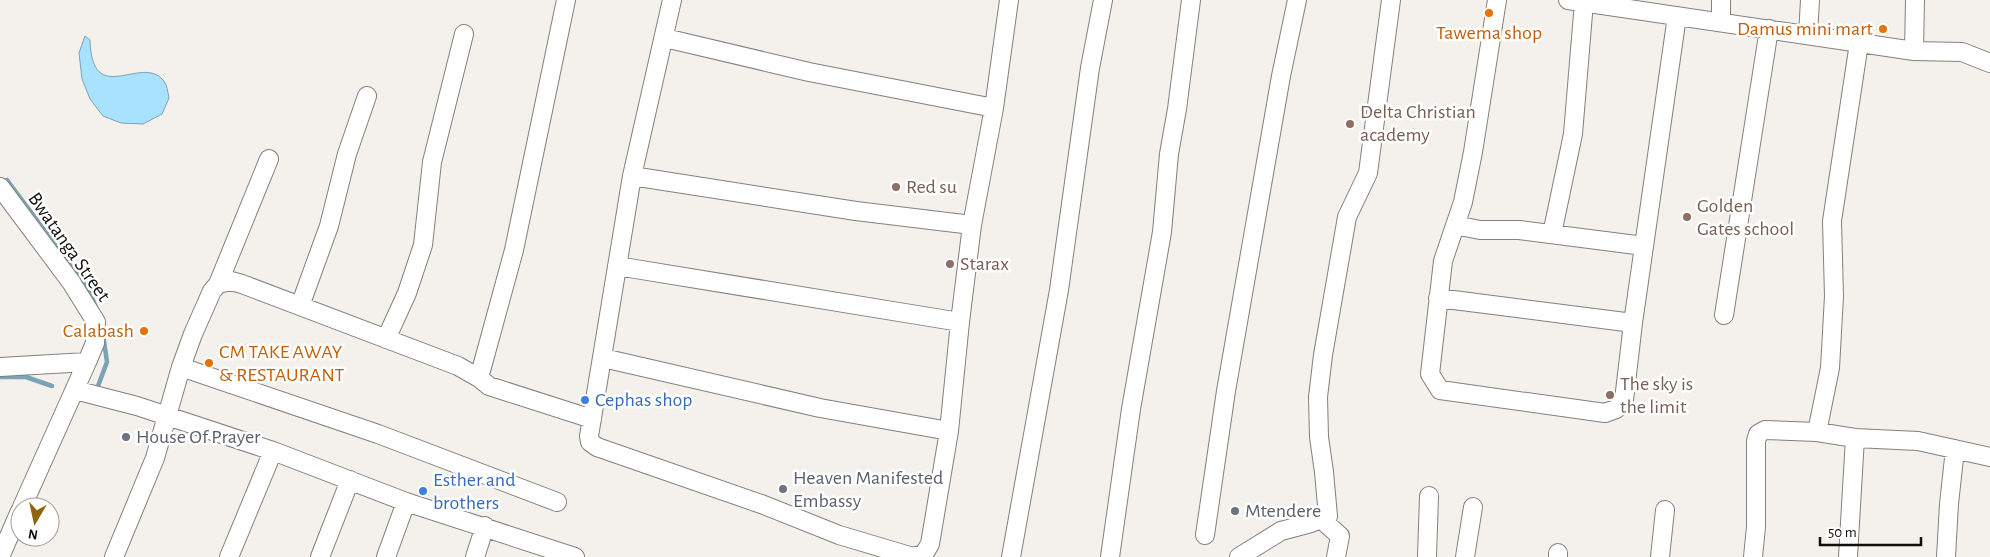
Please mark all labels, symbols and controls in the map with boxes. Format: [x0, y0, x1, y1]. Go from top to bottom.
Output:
marker: Tawema shop [1483, 7, 1495, 19]
place label: Damus mini mart [1737, 19, 1874, 39]
place label: Tawema shop [1436, 23, 1542, 43]
marker: Damus mini mart [1877, 23, 1889, 35]
place label: Delta Christian academy [1360, 102, 1476, 145]
marker: Delta Christian academy [1344, 118, 1356, 130]
place label: Red su [906, 177, 957, 197]
marker: Red su [890, 181, 902, 193]
street label: Bwatanga Street [24, 189, 114, 306]
place label: Golden Gates school [1697, 196, 1794, 239]
marker: Golden Gates school [1681, 211, 1693, 223]
place label: Starax [960, 254, 1009, 274]
marker: Starax [944, 258, 956, 270]
place label: Calabash [63, 321, 134, 341]
marker: Calabash [138, 325, 150, 337]
place label: CM TAKE AWAY & RESTAURANT [219, 342, 345, 385]
marker: CM TAKE AWAY & RESTAURANT [203, 357, 215, 369]
place label: The sky is the limit [1620, 374, 1693, 417]
marker: The sky is the limit [1604, 389, 1616, 401]
place label: Cephas shop [595, 390, 693, 410]
marker: Cephas shop [579, 394, 591, 406]
place label: House Of Prayer [136, 427, 261, 447]
marker: House Of Prayer [120, 431, 132, 443]
place label: Heaven Manifested Embassy [793, 468, 943, 511]
place label: Esther and brothers [433, 470, 516, 513]
marker: Heaven Manifested Embassy [777, 483, 789, 495]
marker: Esther and brothers [417, 485, 429, 497]
north arrow [10, 497, 60, 547]
place label: Mtendere [1245, 501, 1321, 521]
marker: Mtendere [1229, 505, 1241, 517]
scale bar [1820, 514, 1921, 546]
text: 50 m [1828, 525, 1857, 540]
text: N [27, 526, 39, 542]

